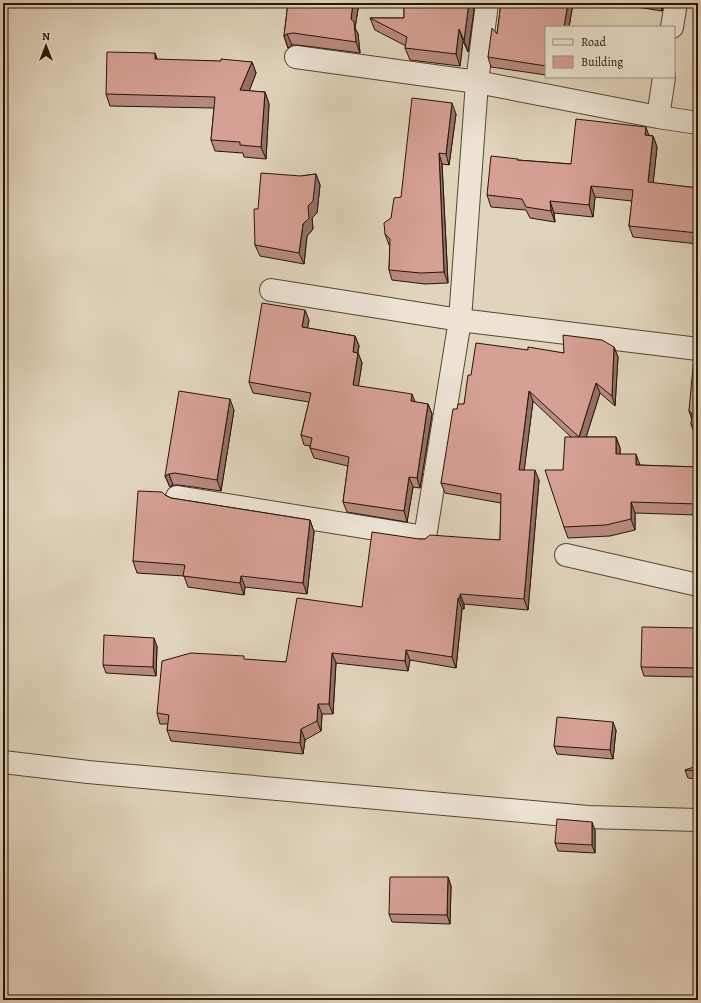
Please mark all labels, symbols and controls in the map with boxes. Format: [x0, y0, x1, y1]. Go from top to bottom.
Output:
north arrow [26, 26, 66, 66]
legend [545, 26, 675, 78]
text: N [42, 29, 50, 44]
text: Road [581, 34, 607, 50]
text: Building [581, 54, 623, 70]

